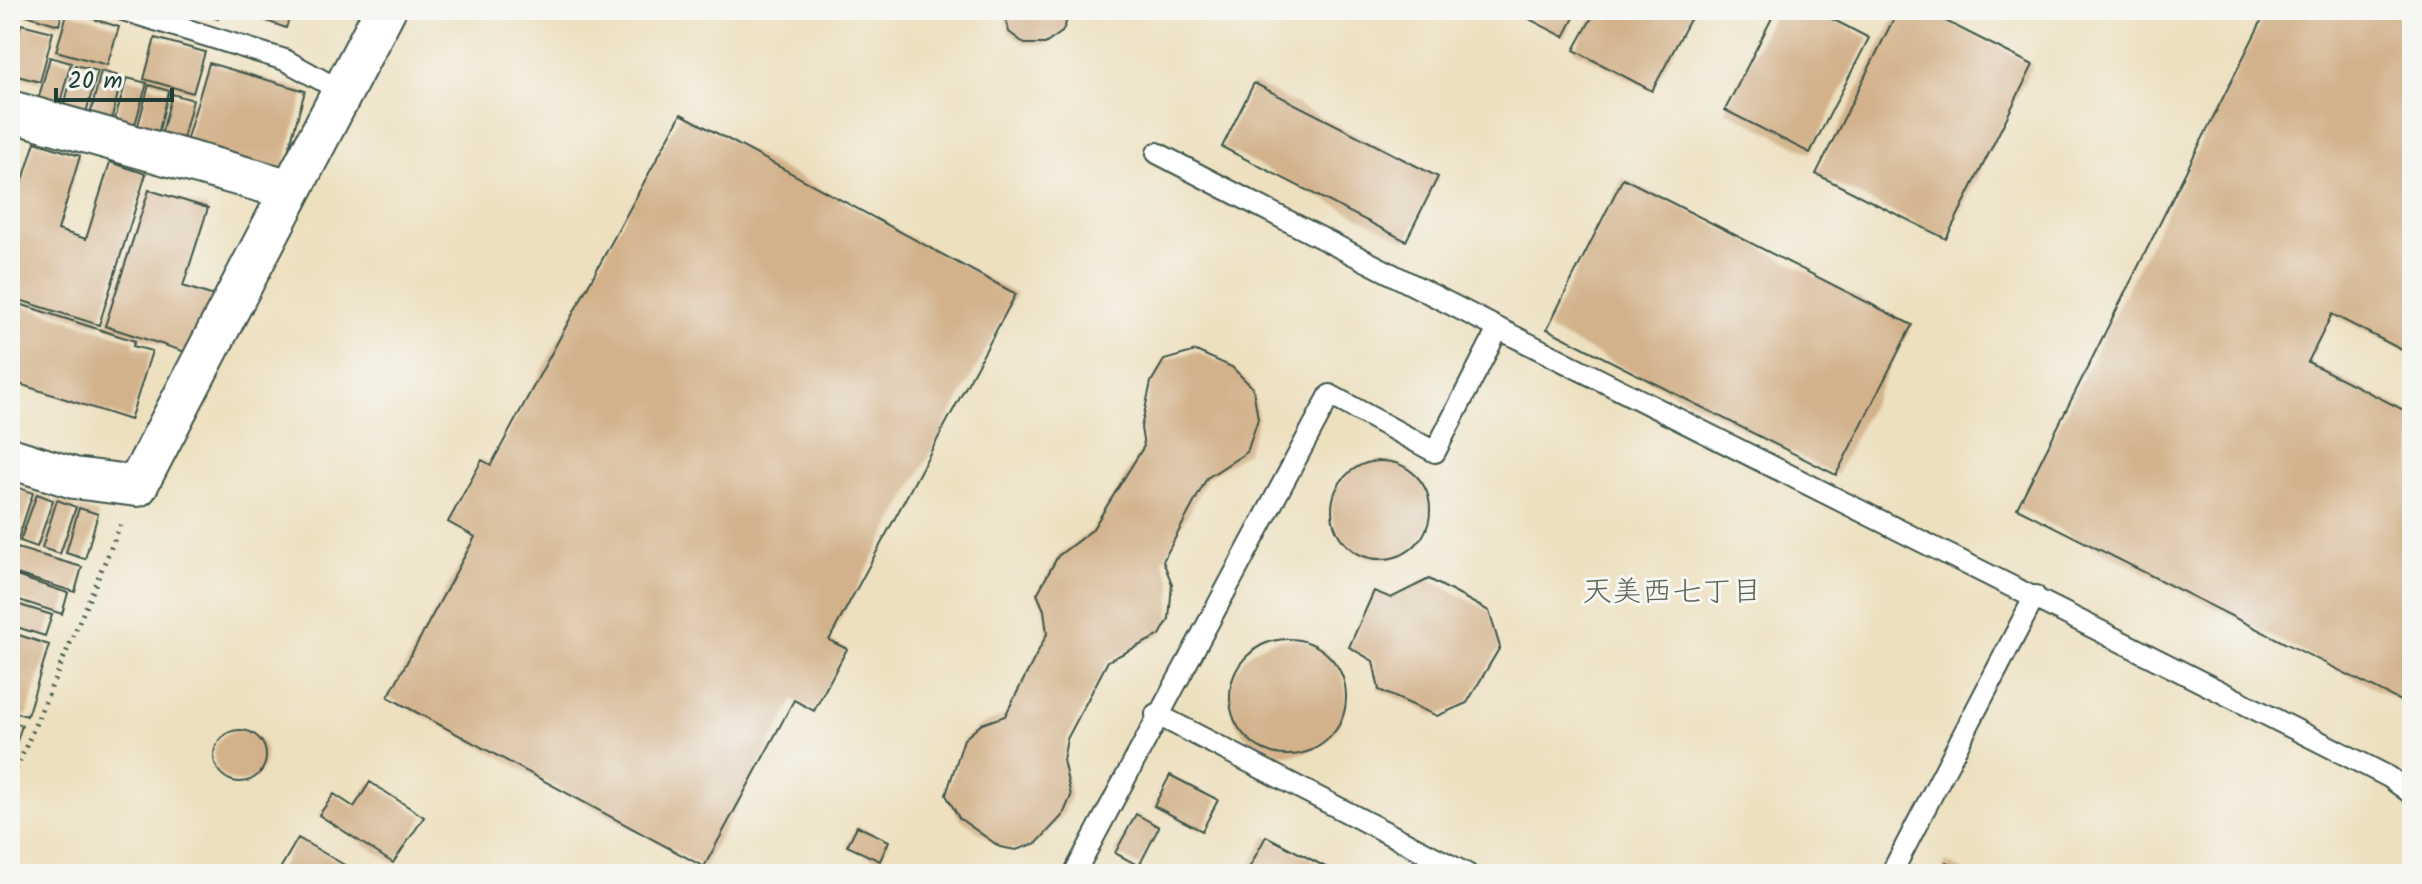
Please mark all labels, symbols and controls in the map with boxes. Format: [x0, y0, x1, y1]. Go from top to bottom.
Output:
scale bar [56, 52, 172, 102]
text: 20 m [68, 62, 123, 101]
district label: 天美西七丁目 [1582, 569, 1762, 617]

